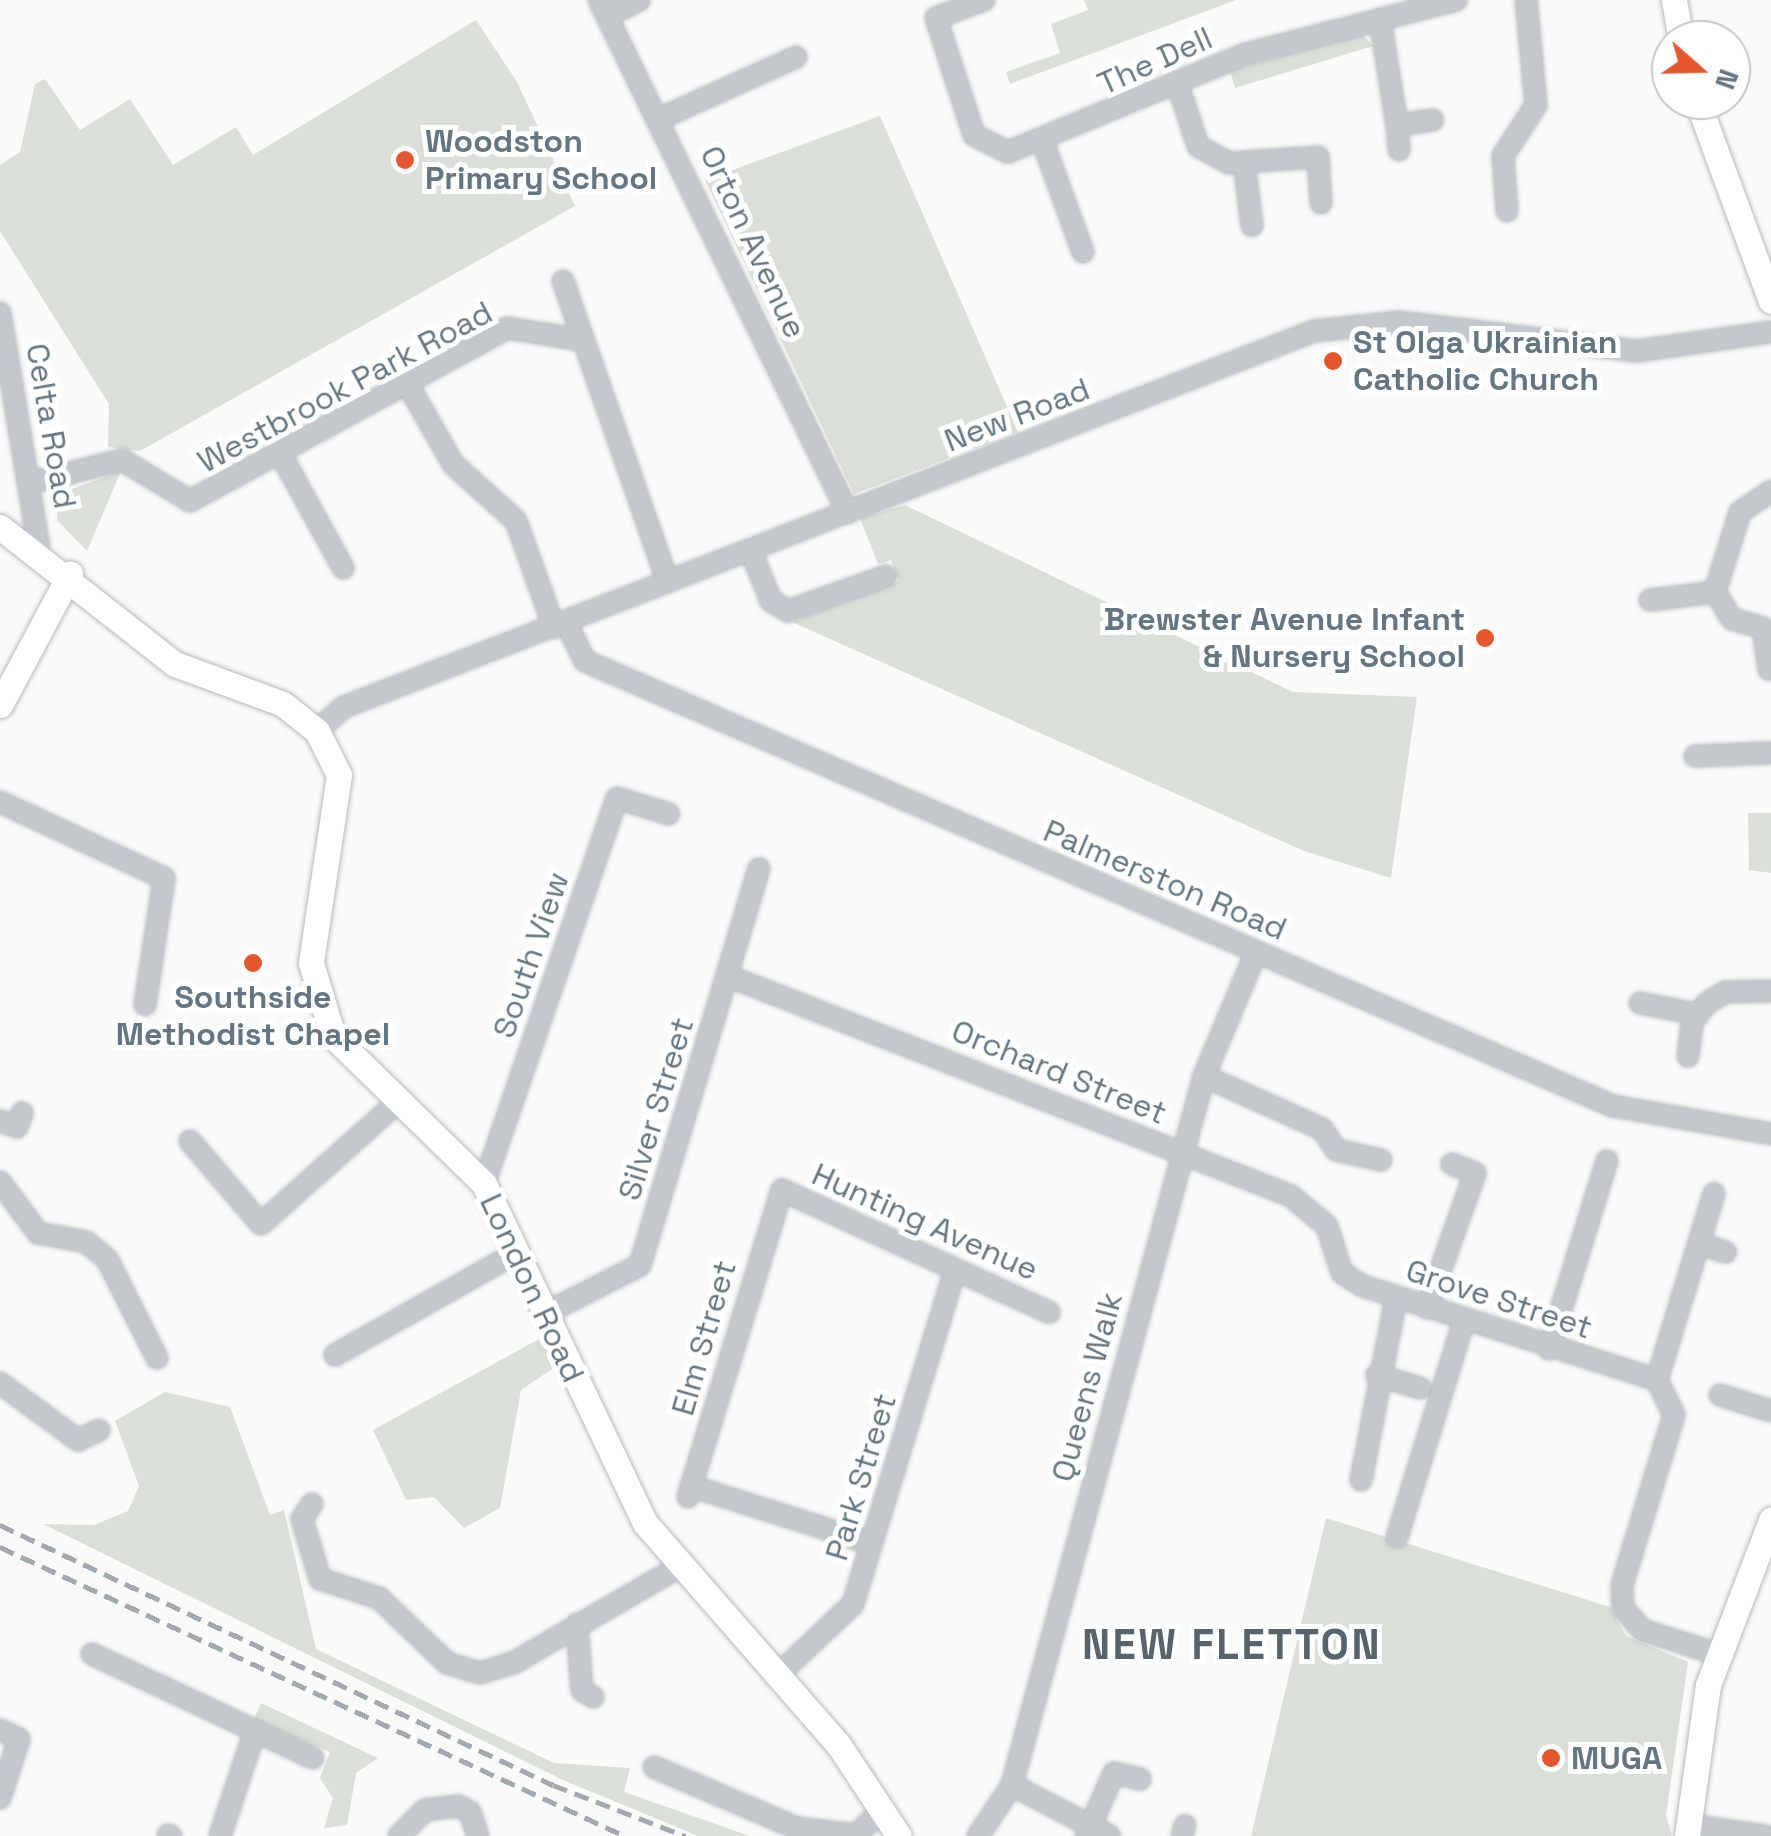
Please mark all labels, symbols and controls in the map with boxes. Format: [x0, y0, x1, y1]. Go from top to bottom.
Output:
street label: The Dell [1092, 19, 1218, 103]
north arrow [1651, 20, 1751, 120]
text: N [1707, 65, 1747, 95]
place label: Woodston Primary School [425, 123, 657, 198]
street label: Orton Avenue [692, 140, 814, 344]
marker: Woodston Primary School [394, 149, 416, 171]
street label: Westbrook Park Road [191, 293, 499, 481]
place label: St Olga Ukrainian Catholic Church [1353, 324, 1618, 399]
street label: Celta Road [18, 340, 84, 512]
marker: St Olga Ukrainian Catholic Church [1322, 350, 1344, 372]
street label: New Road [939, 370, 1095, 460]
place label: Brewster Avenue Infant & Nursery School [1103, 601, 1465, 676]
marker: Brewster Avenue Infant & Nursery School [1474, 627, 1496, 649]
street label: Palmerston Road [1038, 812, 1292, 948]
street label: South View [485, 867, 577, 1043]
marker: Southside Methodist Chapel [242, 952, 264, 974]
place label: Southside Methodist Chapel [116, 979, 390, 1054]
street label: Orchard Street [946, 1011, 1172, 1133]
street label: Silver Street [610, 1013, 702, 1205]
street label: Hunting Avenue [806, 1155, 1044, 1289]
street label: London Road [472, 1188, 592, 1388]
street label: Grove Street [1401, 1251, 1597, 1347]
street label: Elm Street [664, 1256, 744, 1420]
street label: Queens Walk [1043, 1288, 1131, 1486]
street label: Park Street [817, 1389, 905, 1565]
district label: NEW FLETTON [1082, 1620, 1382, 1670]
place label: MUGA [1571, 1739, 1662, 1777]
marker: MUGA [1540, 1747, 1562, 1769]

